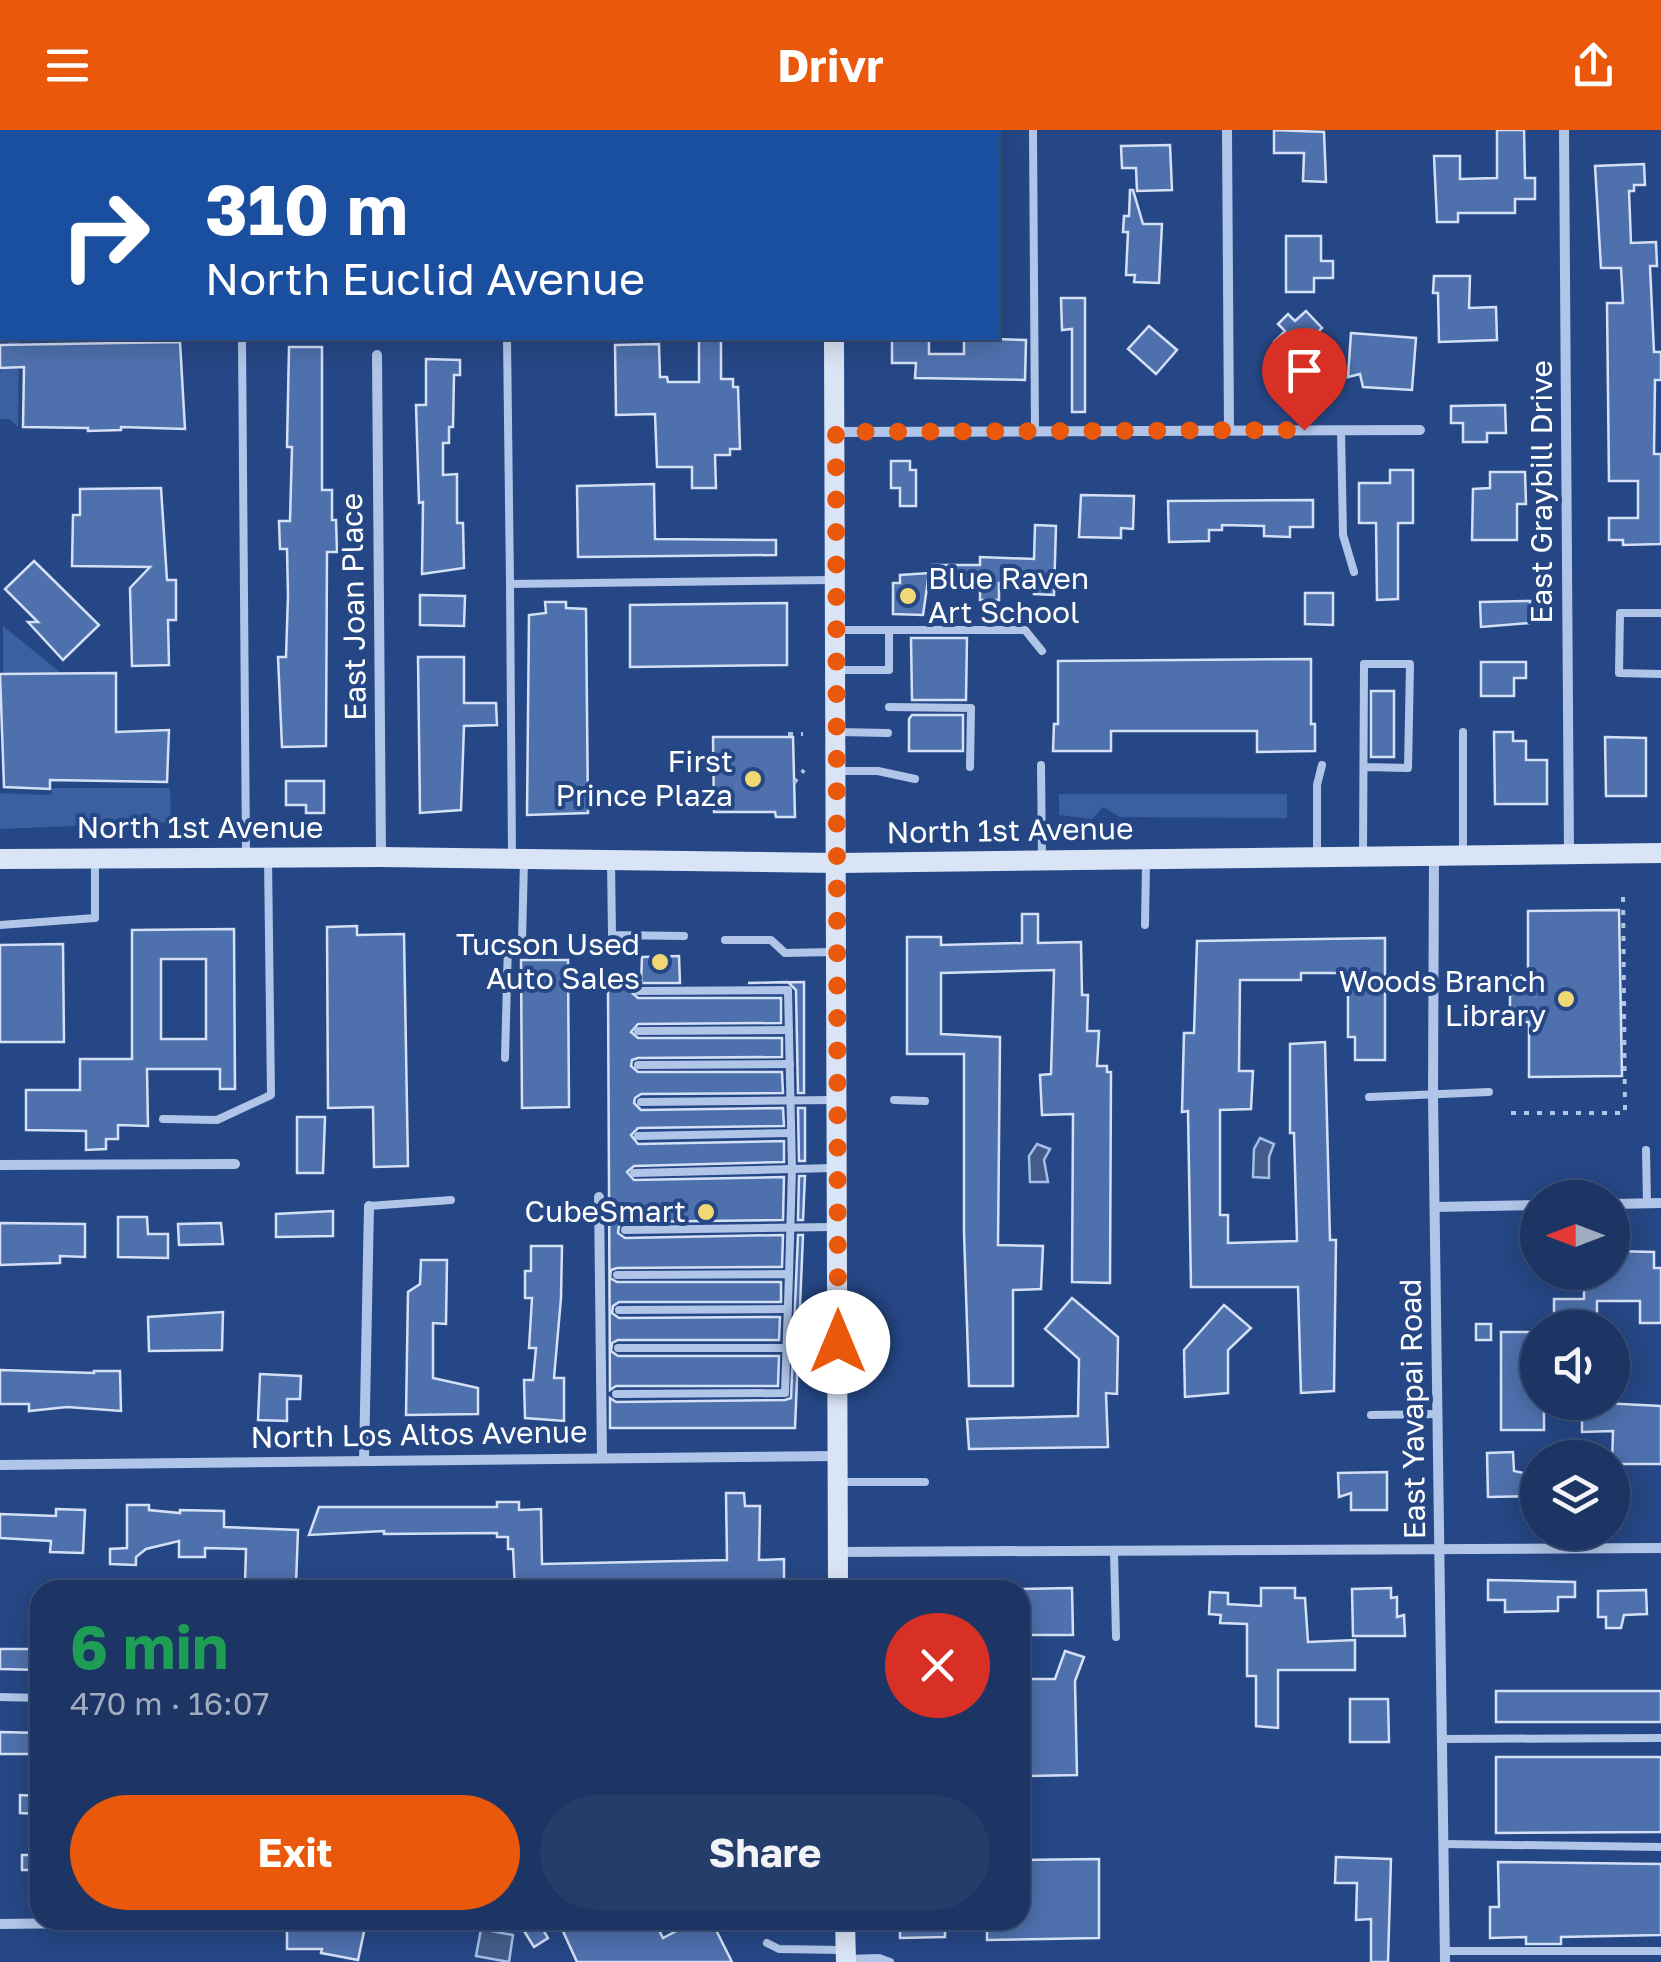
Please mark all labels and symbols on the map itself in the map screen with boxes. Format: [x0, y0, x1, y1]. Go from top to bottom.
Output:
pin [1262, 328, 1347, 431]
street label: East Graybill Drive [1523, 360, 1559, 624]
street label: East Joan Place [333, 493, 373, 721]
place label: Blue Raven Art School [928, 560, 1089, 630]
marker: Blue Raven Art School [897, 585, 919, 607]
place label: First Prince Plaza [555, 743, 733, 813]
marker: First Prince Plaza [742, 768, 764, 790]
street label: North 1st Avenue [77, 809, 323, 845]
street label: North 1st Avenue [886, 810, 1134, 850]
place label: Tucson Used Auto Sales [456, 926, 640, 996]
marker: Tucson Used Auto Sales [649, 951, 671, 973]
place label: Woods Branch Library [1339, 963, 1546, 1033]
marker: Woods Branch Library [1555, 988, 1577, 1010]
north arrow [1520, 1180, 1630, 1290]
place label: CubeSmart [525, 1193, 686, 1229]
marker: CubeSmart [695, 1201, 717, 1223]
street label: East Yavapai Road [1392, 1278, 1432, 1540]
position arrow [786, 1290, 890, 1394]
street label: North Los Altos Avenue [250, 1413, 588, 1455]

